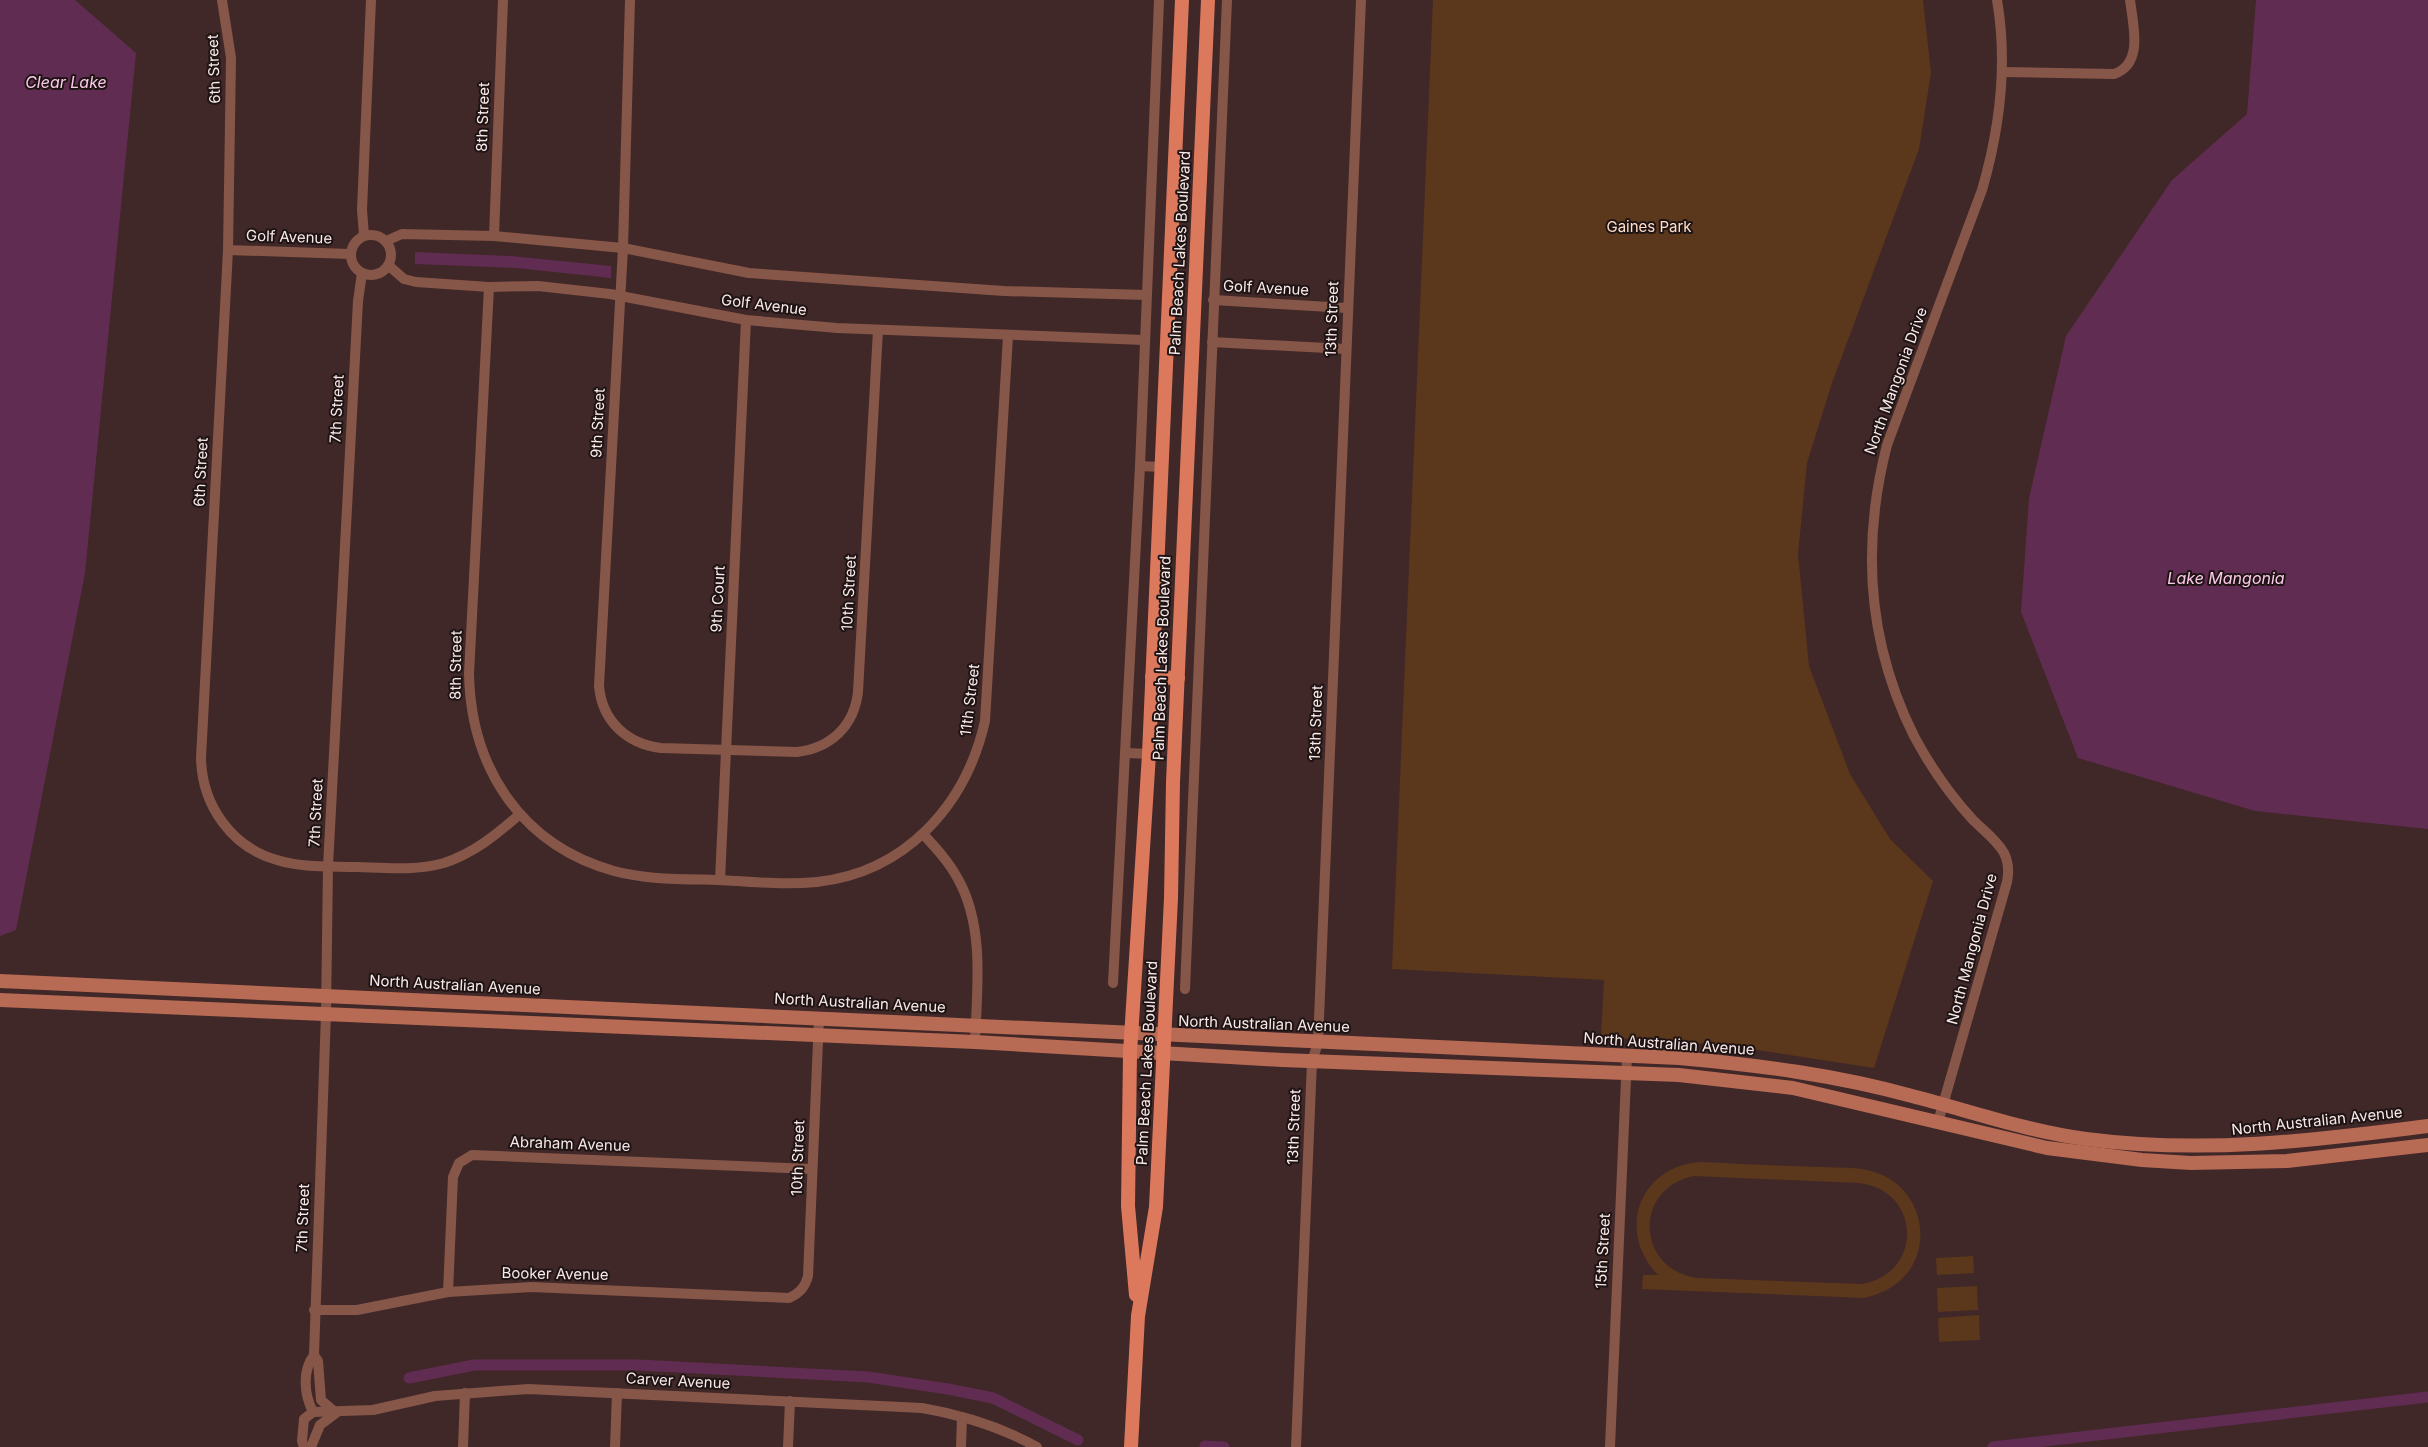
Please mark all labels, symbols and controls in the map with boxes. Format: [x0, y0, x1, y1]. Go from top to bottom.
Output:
street label: 6th Street [203, 34, 224, 104]
water label: Clear Lake [25, 72, 107, 92]
street label: 8th Street [472, 82, 493, 152]
street label: Palm Beach Lakes Boulevard [1165, 150, 1194, 356]
park label: Gaines Park [1606, 217, 1692, 236]
street label: Golf Avenue [246, 226, 332, 248]
street label: Golf Avenue [1222, 276, 1310, 299]
street label: 13th Street [1321, 281, 1342, 357]
street label: Golf Avenue [720, 290, 808, 319]
street label: North Mangonia Drive [1860, 304, 1931, 457]
street label: 7th Street [325, 374, 348, 444]
street label: 9th Street [586, 388, 609, 458]
street label: 6th Street [189, 437, 212, 507]
street label: 10th Street [837, 554, 860, 631]
street label: Palm Beach Lakes Boulevard [1148, 555, 1175, 761]
street label: 9th Court [706, 565, 729, 633]
water label: Lake Mangonia [2167, 568, 2285, 588]
street label: 8th Street [445, 630, 466, 700]
street label: 11th Street [956, 663, 983, 737]
street label: 13th Street [1305, 685, 1326, 761]
street label: 7th Street [304, 778, 327, 848]
street label: North Mangonia Drive [1942, 871, 2001, 1026]
street label: Palm Beach Lakes Boulevard [1132, 960, 1161, 1166]
street label: North Australian Avenue [369, 971, 541, 998]
street label: North Australian Avenue [774, 989, 946, 1016]
street label: North Australian Avenue [1178, 1011, 1350, 1036]
street label: North Australian Avenue [1583, 1028, 1755, 1059]
street label: 13th Street [1283, 1089, 1304, 1165]
street label: North Australian Avenue [2231, 1102, 2403, 1139]
street label: 10th Street [787, 1120, 808, 1196]
street label: Abraham Avenue [509, 1132, 631, 1155]
street label: 7th Street [292, 1183, 313, 1253]
street label: 15th Street [1591, 1213, 1614, 1289]
street label: Booker Avenue [501, 1263, 609, 1284]
street label: Carver Avenue [625, 1368, 731, 1393]

